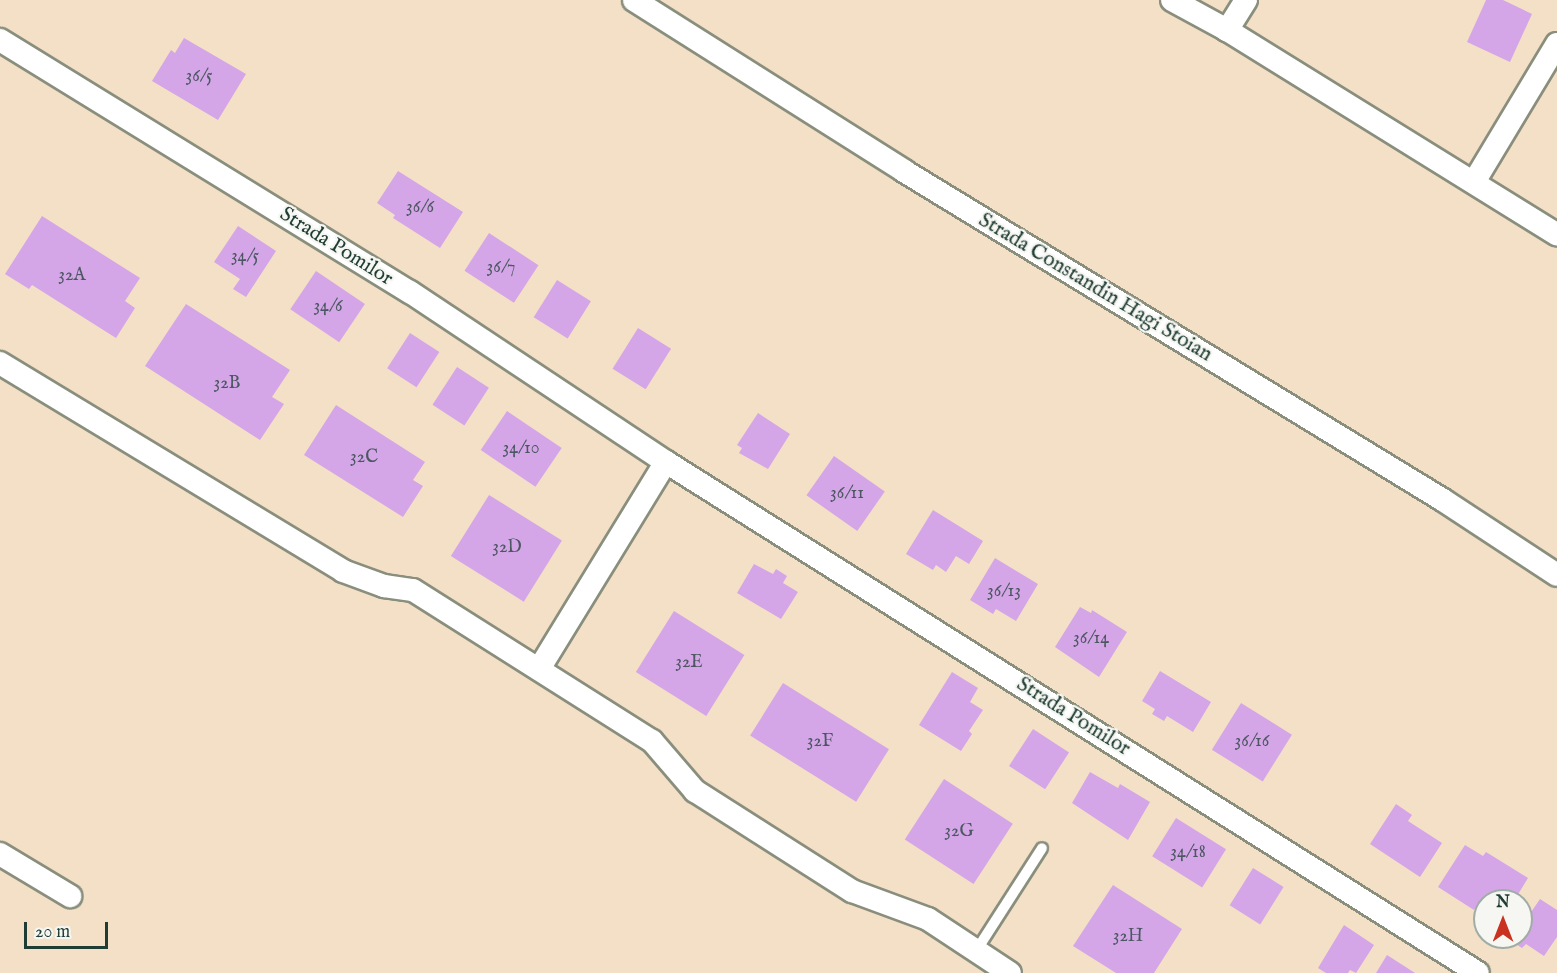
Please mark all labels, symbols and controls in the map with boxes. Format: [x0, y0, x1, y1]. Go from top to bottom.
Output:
house number: 36/5 [186, 66, 212, 88]
house number: 36/6 [406, 197, 434, 219]
street label: Strada Pomilor [275, 202, 397, 292]
street label: Strada Constandin Hagi Stoian [974, 208, 1216, 368]
house number: 34/5 [231, 246, 259, 268]
house number: 36/7 [487, 257, 515, 279]
house number: 32A [58, 265, 86, 287]
house number: 34/6 [313, 296, 343, 318]
house number: 32B [213, 373, 241, 395]
house number: 34/10 [502, 438, 540, 460]
house number: 32C [350, 447, 378, 469]
house number: 36/11 [830, 483, 864, 505]
house number: 32D [492, 537, 522, 559]
house number: 36/13 [987, 581, 1021, 603]
house number: 36/14 [1073, 628, 1109, 650]
house number: 32E [675, 652, 703, 674]
street label: Strada Pomilor [1012, 672, 1134, 762]
house number: 32F [807, 731, 833, 753]
house number: 36/16 [1235, 731, 1269, 753]
house number: 32G [944, 821, 974, 843]
house number: 34/18 [1170, 842, 1206, 864]
north arrow [1473, 889, 1533, 949]
text: N [1496, 893, 1510, 913]
scale bar [27, 910, 111, 948]
text: 20 m [35, 921, 70, 944]
house number: 32H [1113, 926, 1143, 948]

